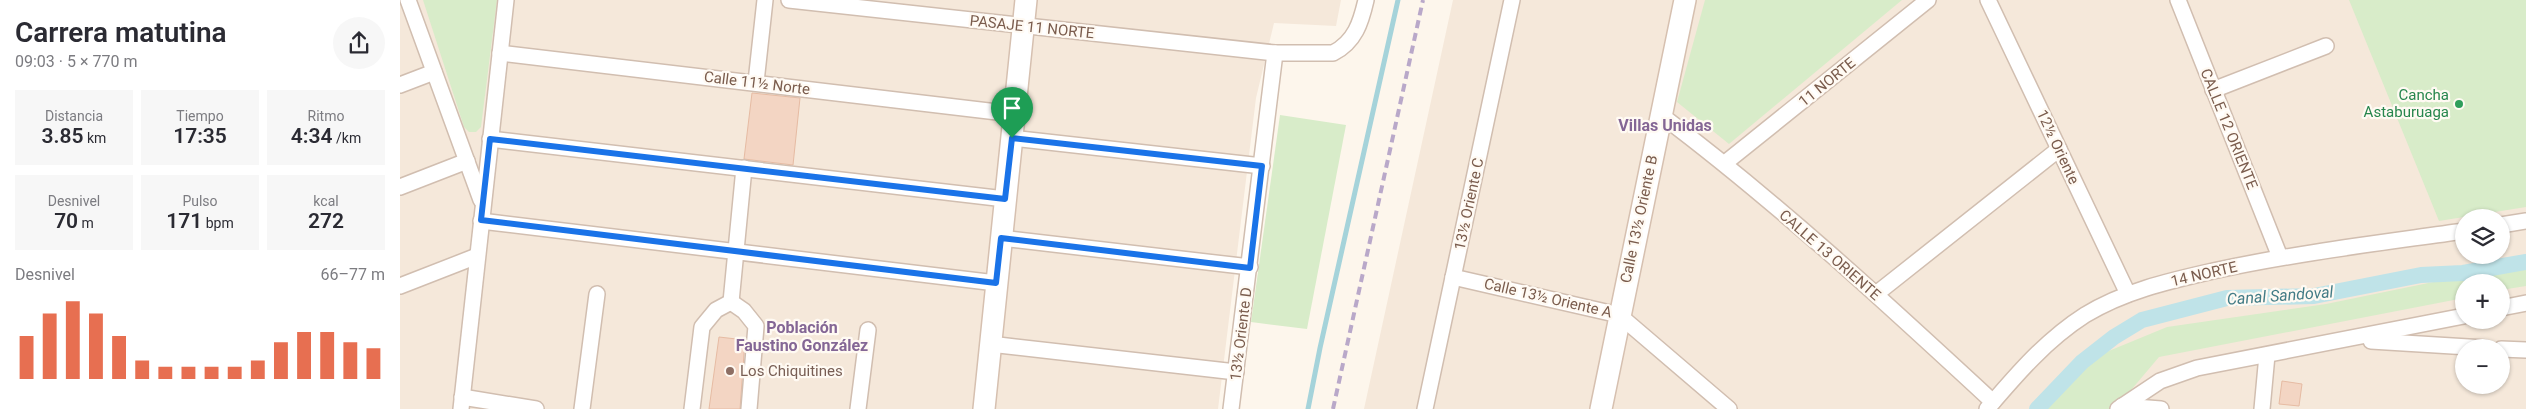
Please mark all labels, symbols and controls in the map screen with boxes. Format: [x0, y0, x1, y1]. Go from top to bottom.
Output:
street label: PASAJE 11 NORTE [969, 12, 1096, 43]
text: Carrera matutina [15, 16, 227, 49]
button: share [333, 17, 385, 69]
text: 09:03 · 5 × 770 m [15, 52, 137, 71]
street label: 11 NORTE [1795, 53, 1859, 110]
street label: CALLE 12 ORIENTE [2197, 66, 2262, 192]
street label: Calle 11½ Norte [703, 68, 811, 98]
place label: Cancha Astaburuaga [2364, 86, 2449, 121]
pin [991, 87, 1033, 138]
icon: arrive [998, 94, 1026, 122]
marker: Cancha Astaburuaga [2453, 98, 2465, 110]
street label: 12½ Oriente [2033, 107, 2083, 187]
text: Distancia [45, 108, 103, 124]
text: Tiempo [176, 108, 224, 124]
text: Ritmo [308, 108, 344, 124]
district label: Villas Unidas [1618, 116, 1712, 135]
text: 3.85 [42, 124, 84, 148]
text: 17:35 [173, 124, 227, 148]
text: 4:34 [291, 124, 333, 148]
text: km [84, 130, 106, 146]
text: /km [333, 130, 361, 146]
street label: Calle 13½ Oriente B [1617, 153, 1661, 285]
street label: 13½ Oriente C [1450, 156, 1488, 252]
text: Desnivel [48, 193, 100, 209]
text: Pulso [182, 193, 218, 209]
text: kcal [313, 193, 339, 209]
street label: CALLE 13 ORIENTE [1776, 206, 1885, 304]
text: 70 [54, 209, 78, 233]
text: 171 [166, 209, 202, 233]
text: 272 [308, 209, 344, 233]
map controls [2455, 209, 2510, 394]
button: layers [2455, 209, 2510, 264]
text: m [78, 215, 94, 231]
text: bpm [202, 215, 234, 231]
street label: 14 NORTE [2169, 258, 2239, 290]
text: Desnivel [15, 265, 75, 284]
text: 66–77 m [321, 265, 385, 284]
button: + [2455, 274, 2510, 329]
street label: Calle 13½ Oriente A [1482, 275, 1614, 322]
water label: Canal Sandoval [2226, 282, 2334, 309]
street label: 13½ Oriente D [1226, 286, 1256, 382]
district label: Población Faustino González [736, 318, 868, 355]
button: − [2455, 339, 2510, 394]
place label: Los Chiquitines [740, 362, 843, 380]
marker: Los Chiquitines [724, 365, 736, 377]

